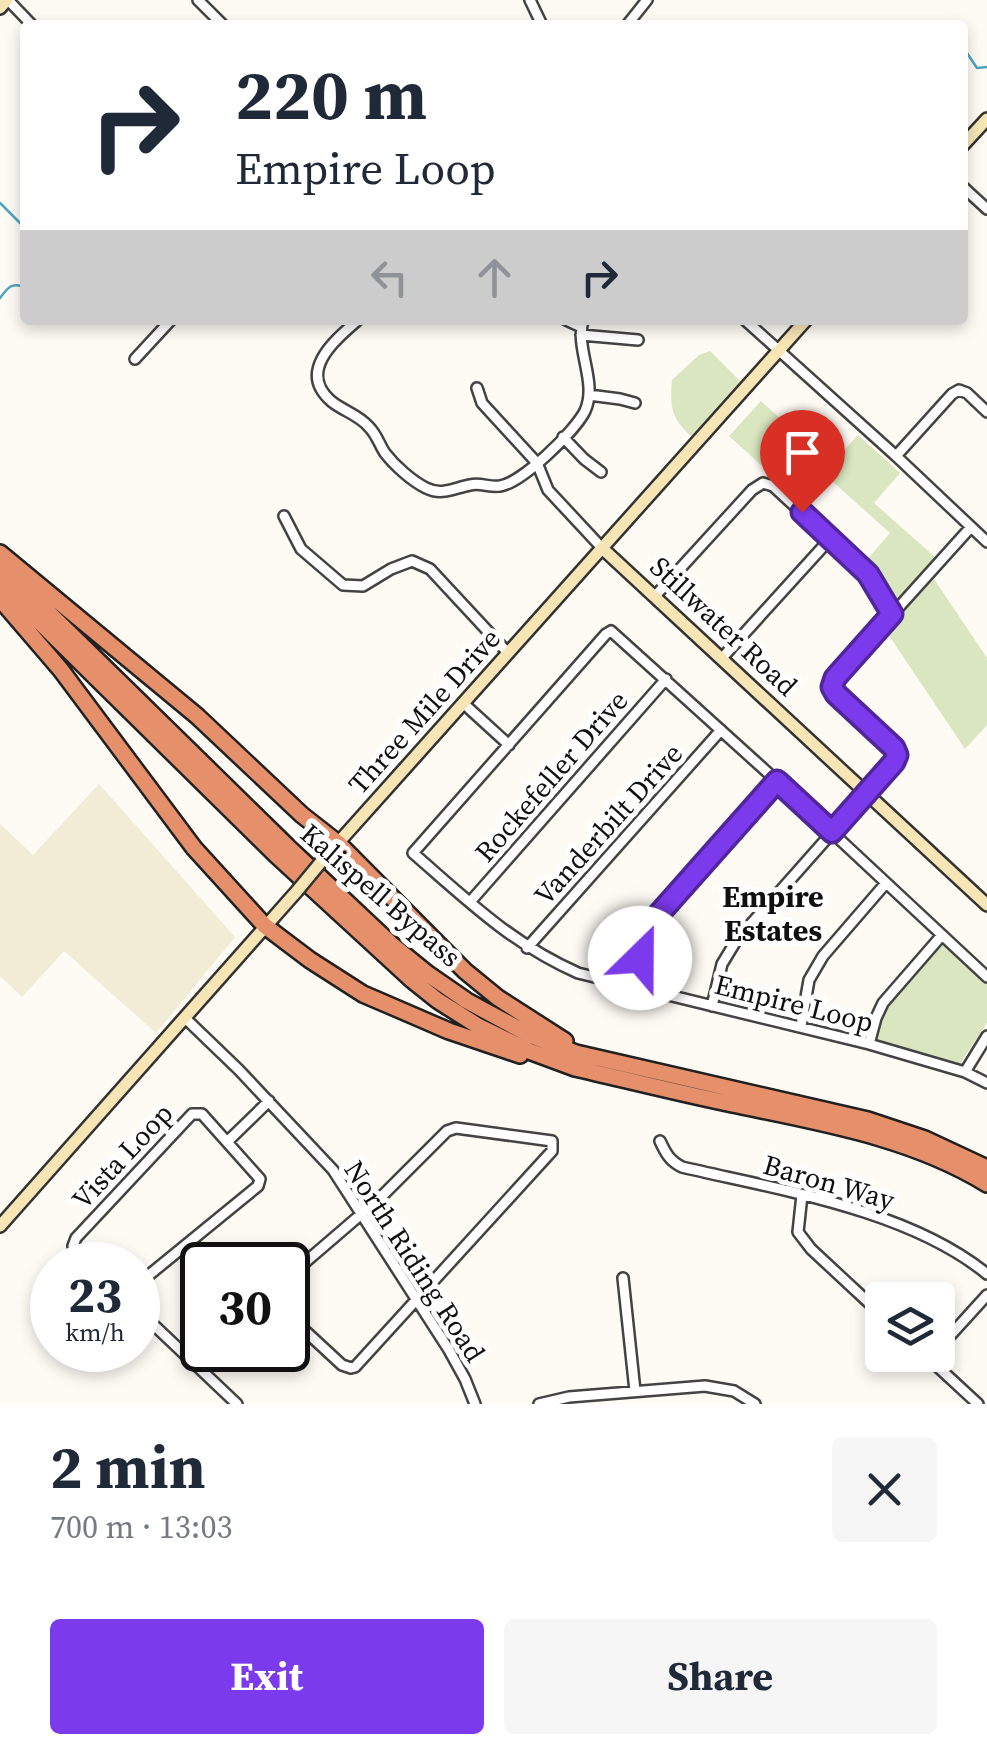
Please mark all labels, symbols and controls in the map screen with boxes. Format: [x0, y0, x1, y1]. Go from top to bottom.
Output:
text: 220 m [235, 46, 427, 142]
icon: right [70, 60, 200, 190]
text: Empire Loop [235, 137, 496, 199]
icon: left [362, 250, 417, 305]
icon: ahead [467, 250, 522, 305]
icon: right [572, 250, 627, 305]
pin [760, 410, 845, 513]
icon: arrive [775, 425, 830, 480]
street label: Stillwater Road [642, 548, 806, 704]
street label: Three Mile Drive [339, 620, 509, 802]
street label: Rockefeller Drive [466, 682, 636, 870]
street label: Vanderbilt Drive [525, 735, 691, 913]
street label: Kalispell Bypass [293, 815, 469, 975]
district label: Empire Estates [722, 876, 824, 951]
position arrow [588, 906, 692, 1010]
street label: Empire Loop [711, 965, 877, 1041]
street label: Vista Loop [63, 1095, 181, 1217]
street label: Baron Way [759, 1145, 900, 1219]
street label: North Riding Road [336, 1153, 494, 1369]
speed limit sign: 30 [180, 1242, 310, 1372]
text: 23 [68, 1260, 122, 1329]
map controls [865, 1282, 955, 1372]
button: layers [865, 1282, 955, 1372]
text: km/h [65, 1315, 125, 1349]
text: 2 min [50, 1426, 206, 1508]
button: close [832, 1437, 937, 1542]
text: 700 m · 13:03 [50, 1505, 232, 1549]
button: Exit [50, 1619, 484, 1734]
button: Share [504, 1619, 937, 1734]

